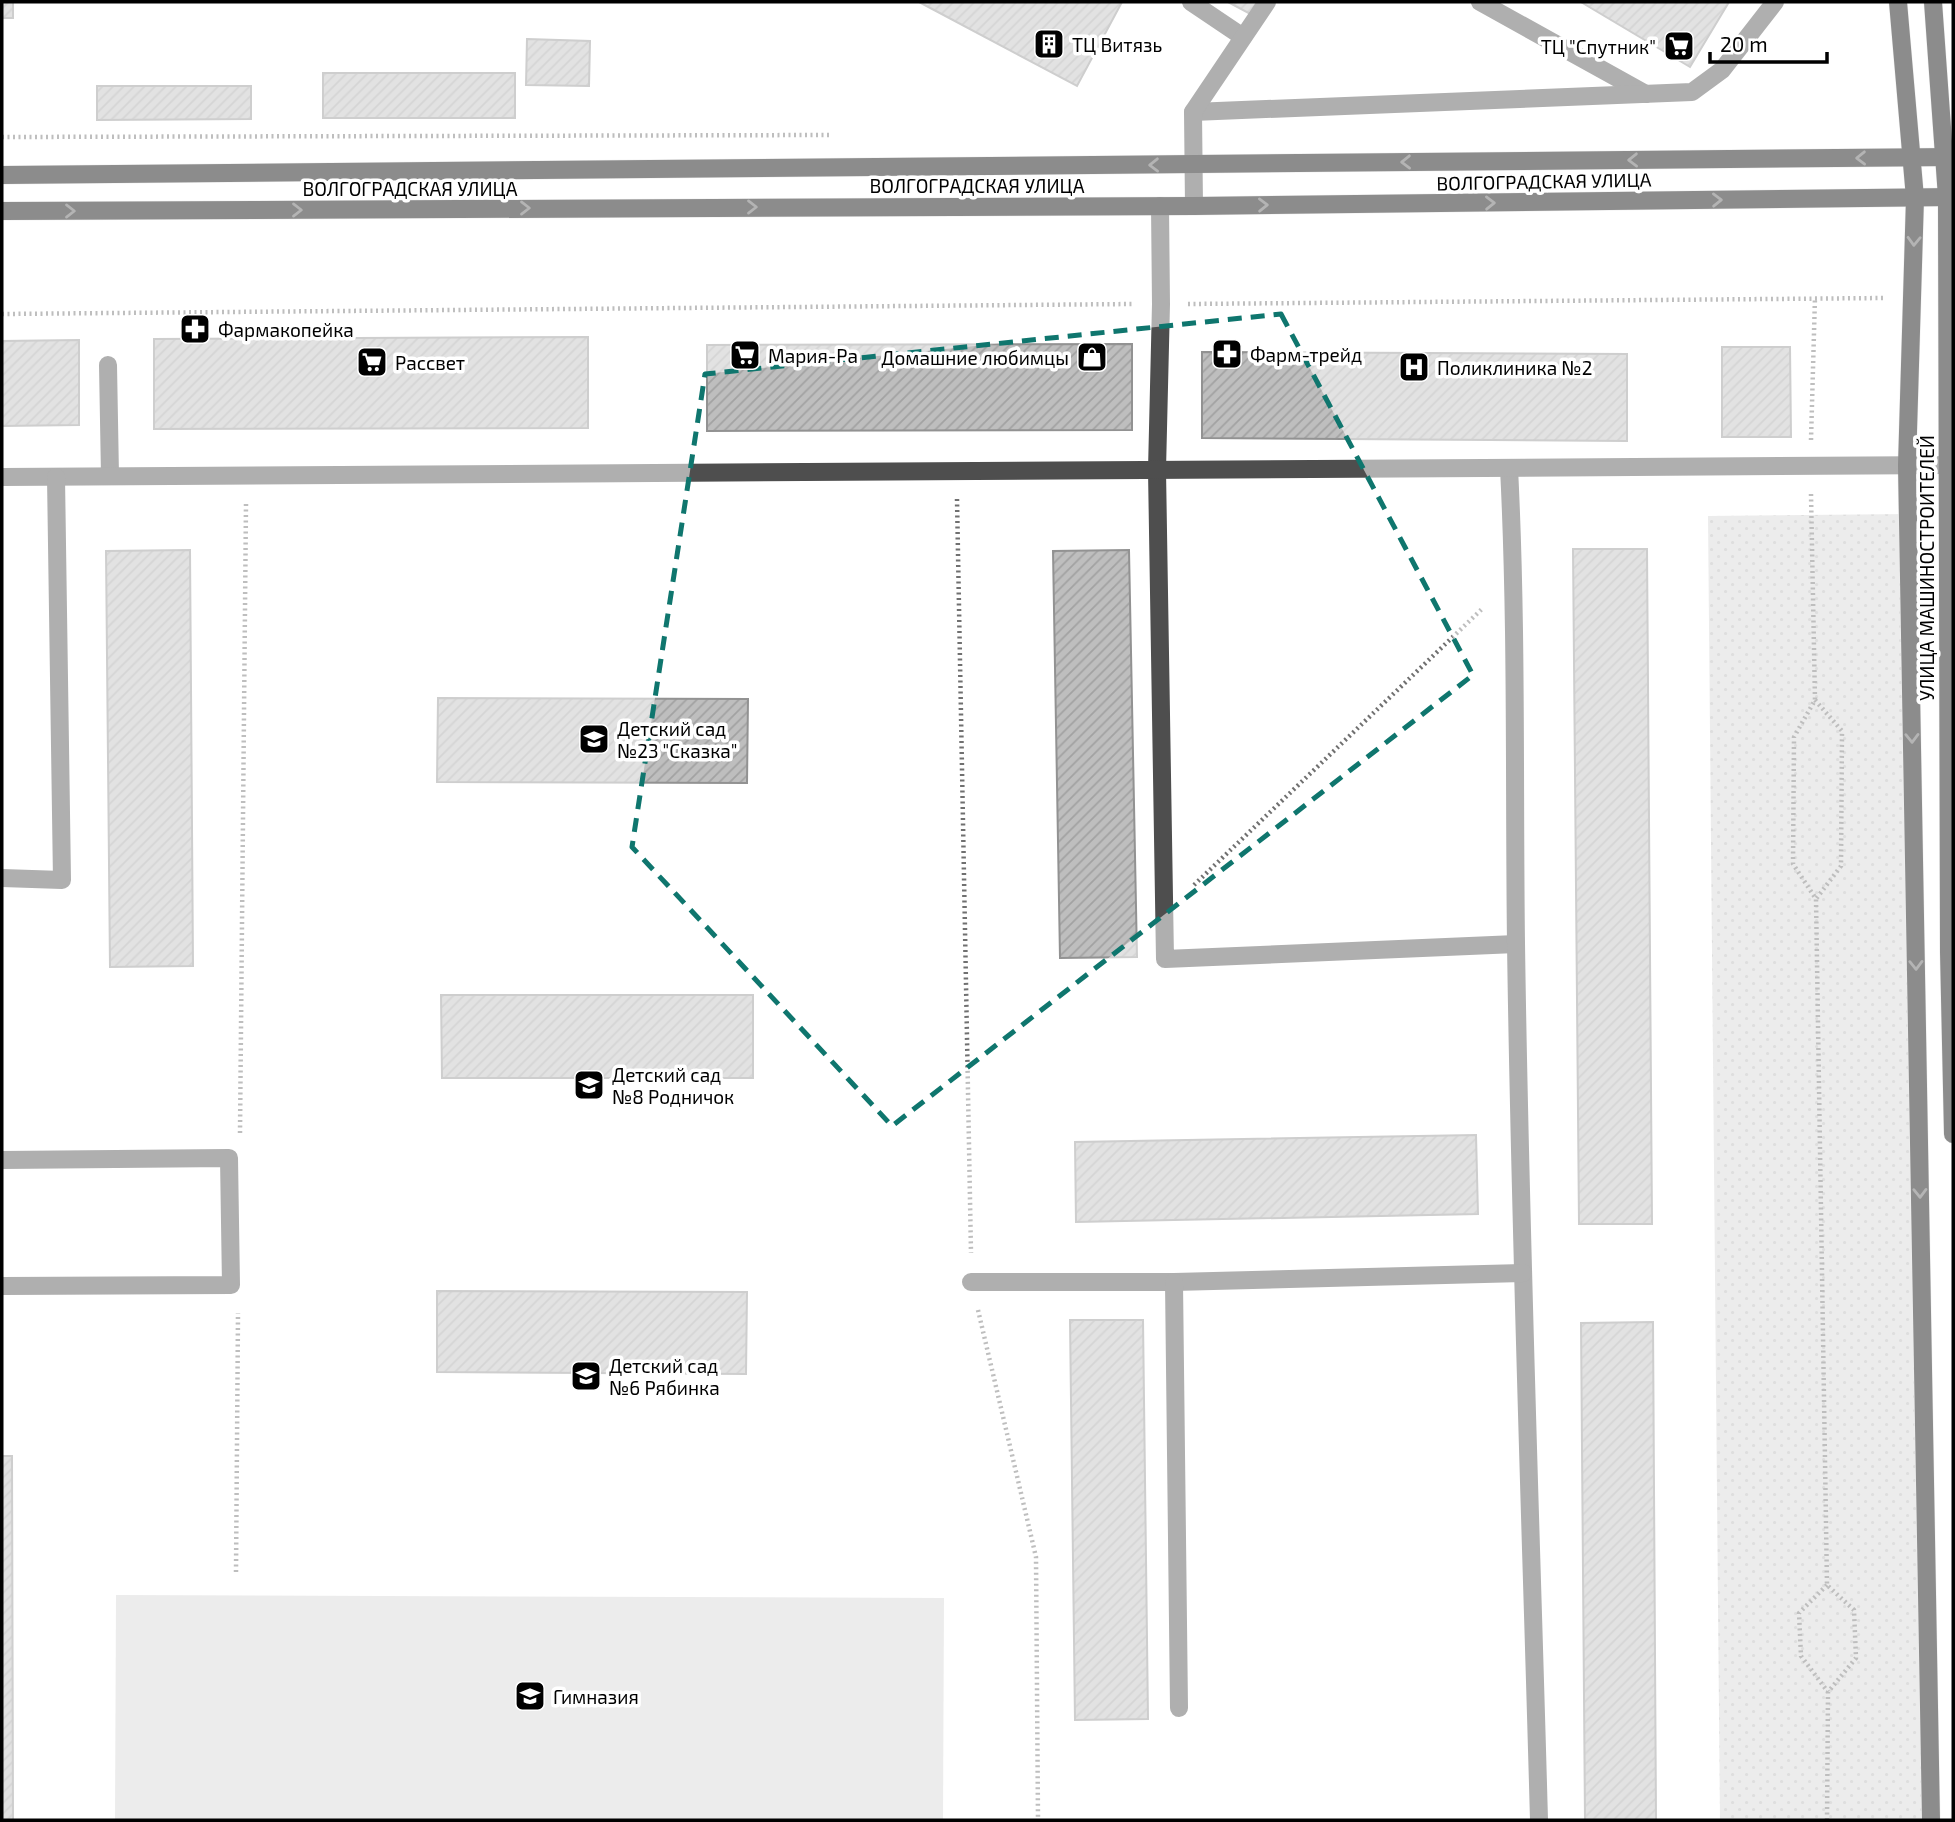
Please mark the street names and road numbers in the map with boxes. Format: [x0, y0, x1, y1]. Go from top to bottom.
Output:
street label: ВОЛГОГРАДСКАЯ УЛИЦА [1436, 168, 1652, 194]
street label: ВОЛГОГРАДСКАЯ УЛИЦА [869, 174, 1085, 197]
street label: ВОЛГОГРАДСКАЯ УЛИЦА [302, 177, 518, 200]
street label: УЛИЦА МАШИНОСТРОИТЕЛЕЙ [1915, 435, 1938, 701]

